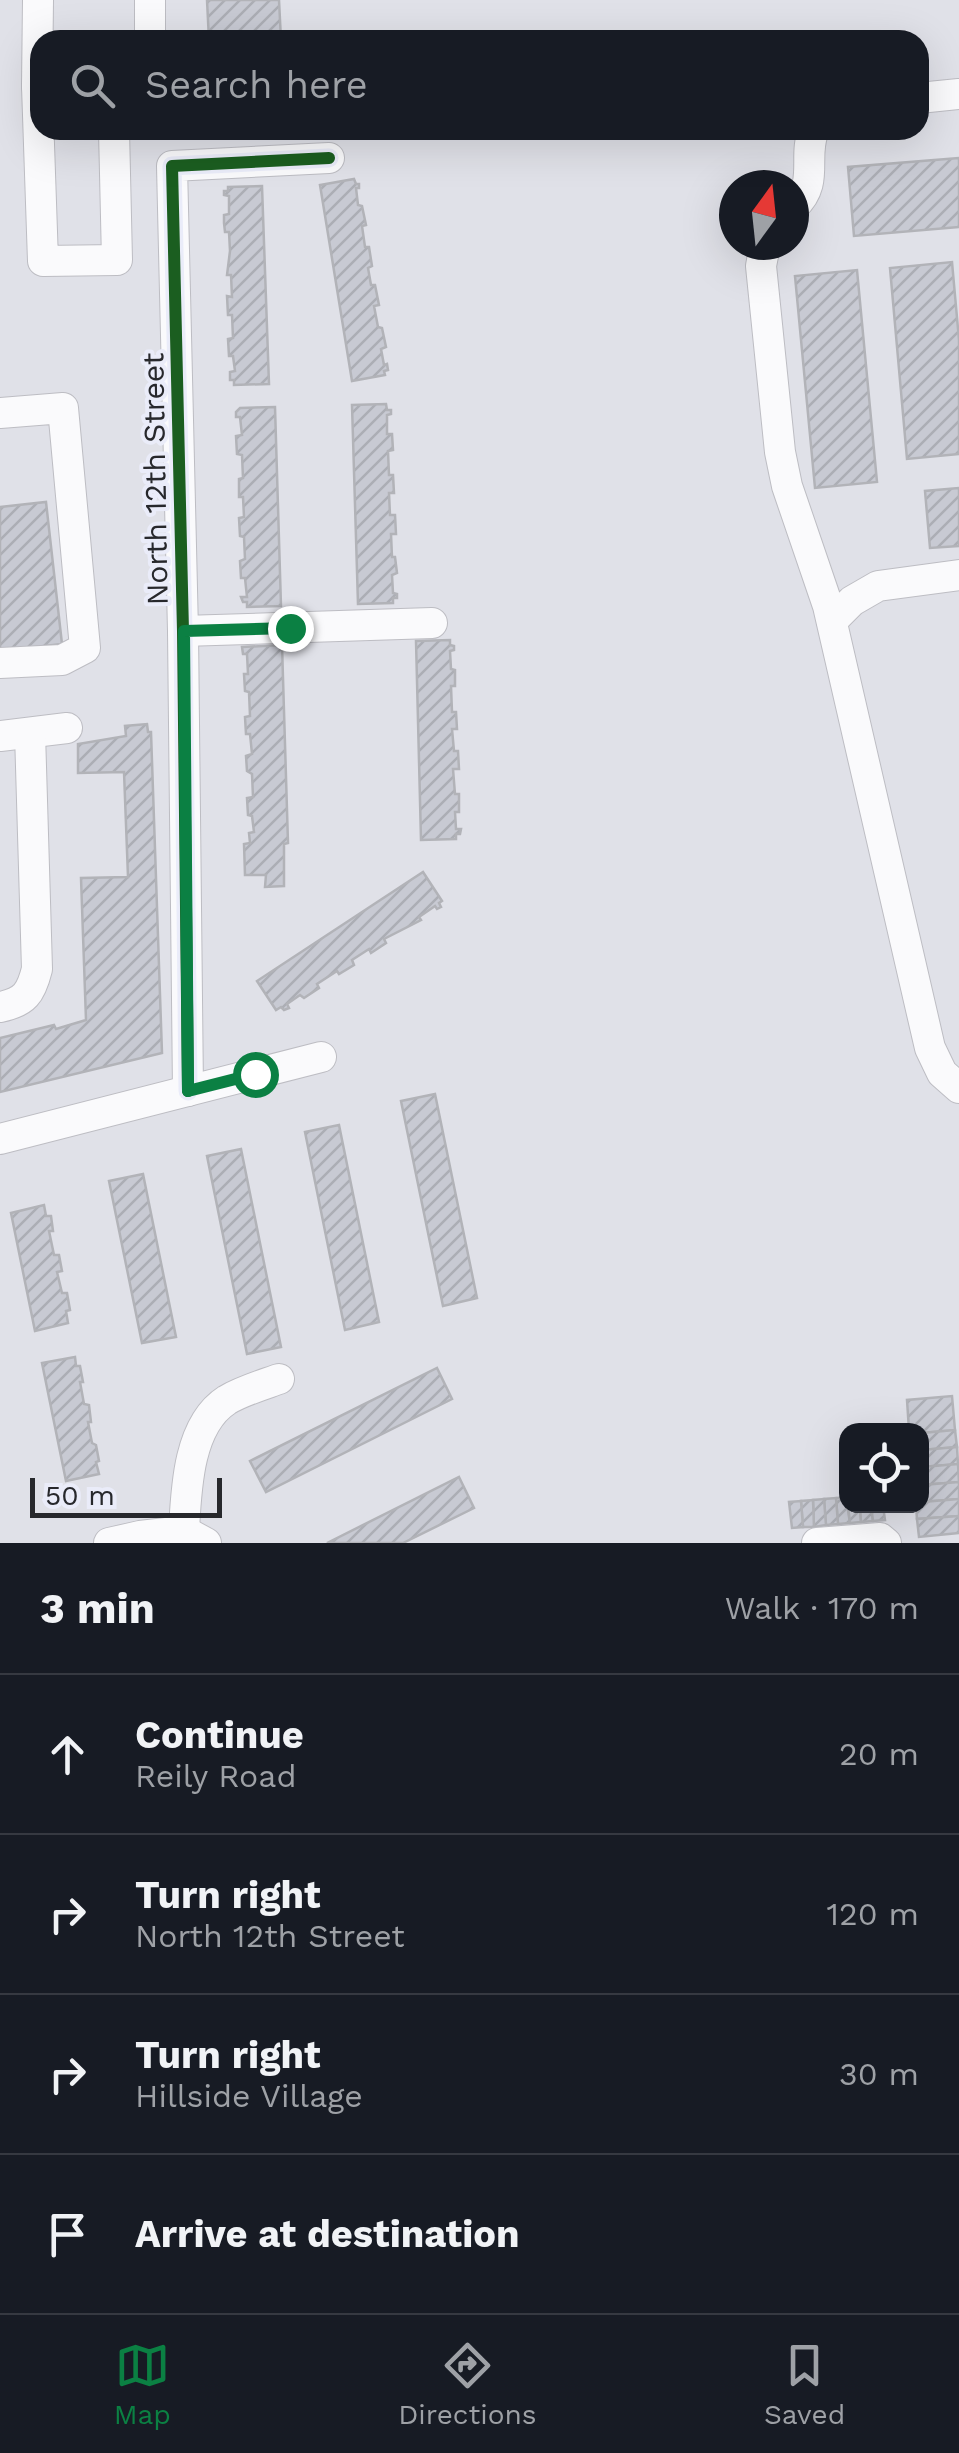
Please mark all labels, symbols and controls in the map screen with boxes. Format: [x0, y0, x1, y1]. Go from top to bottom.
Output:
search box [30, 30, 929, 140]
icon: search [65, 58, 120, 113]
text: Search here [145, 63, 368, 107]
north arrow [719, 170, 809, 260]
street label: North 12th Street [135, 352, 175, 606]
route end [268, 606, 314, 652]
route start [233, 1052, 279, 1098]
map controls [839, 1423, 929, 1513]
button: locate [839, 1423, 929, 1513]
scale bar [30, 1473, 222, 1518]
text: 50 m [45, 1479, 115, 1512]
text: 3 min [40, 1584, 155, 1633]
text: Walk · 170 m [725, 1589, 919, 1627]
text: Continue [135, 1713, 304, 1757]
icon: ahead [40, 1727, 95, 1782]
text: 20 m [839, 1735, 919, 1773]
text: Reily Road [135, 1757, 296, 1795]
text: Turn right [135, 1873, 321, 1917]
icon: right [40, 1887, 95, 1942]
text: 120 m [827, 1895, 919, 1933]
text: North 12th Street [135, 1917, 405, 1955]
text: Turn right [135, 2033, 321, 2077]
icon: right [40, 2047, 95, 2102]
text: 30 m [839, 2055, 919, 2093]
text: Hillside Village [135, 2077, 363, 2115]
icon: arrive [40, 2207, 95, 2262]
text: Arrive at destination [135, 2212, 520, 2256]
tab: Map [114, 2338, 171, 2431]
tab: Directions [398, 2338, 537, 2431]
tab: Saved [764, 2338, 845, 2431]

